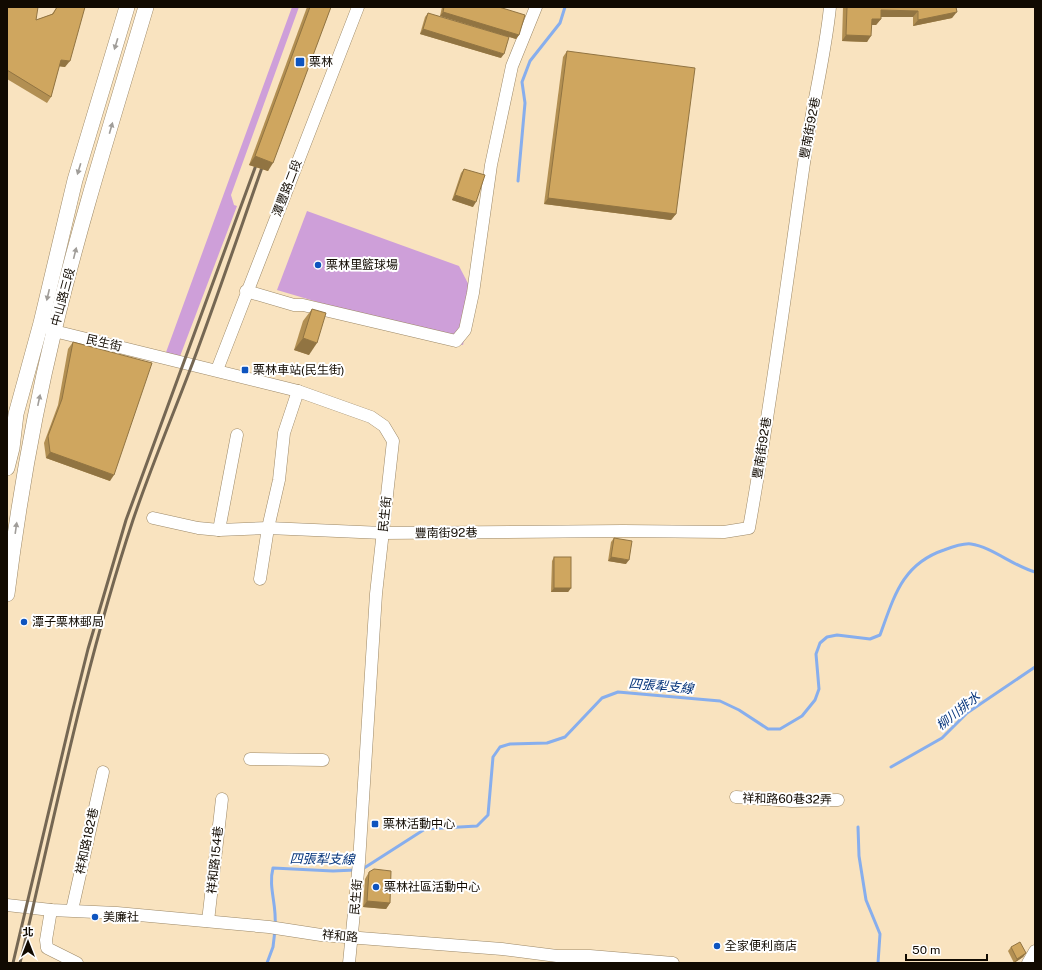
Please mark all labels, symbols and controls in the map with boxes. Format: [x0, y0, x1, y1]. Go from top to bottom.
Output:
one-way arrow [113, 39, 119, 51]
place label: 栗林 [309, 55, 333, 69]
marker: 栗林 [294, 56, 306, 68]
street label: 豐南街92巷 [797, 96, 823, 160]
one-way arrow [108, 121, 114, 133]
street label: 潭豐路二段 [270, 157, 304, 219]
one-way arrow [76, 163, 82, 175]
one-way arrow [72, 246, 78, 259]
place label: 栗林里籃球場 [326, 258, 398, 272]
marker: 栗林里籃球場 [313, 260, 323, 270]
street label: 中山路三段 [48, 266, 78, 328]
one-way arrow [45, 289, 51, 301]
street label: 民生街 [85, 332, 123, 354]
place label: 栗林車站(民生街) [253, 363, 344, 377]
marker: 栗林車站(民生街) [240, 365, 250, 375]
one-way arrow [37, 394, 43, 406]
street label: 豐南街92巷 [750, 416, 774, 480]
street label: 民生街 [376, 495, 394, 533]
one-way arrow [13, 522, 19, 534]
street label: 豐南街92巷 [415, 525, 477, 541]
place label: 潭子栗林郵局 [32, 615, 104, 629]
marker: 潭子栗林郵局 [19, 617, 29, 627]
water label: 四張犁支線 [628, 676, 696, 696]
water label: 柳川排水 [933, 688, 984, 733]
street label: 祥和路60巷32弄 [742, 791, 832, 807]
street label: 祥和路182巷 [73, 806, 101, 876]
place label: 栗林活動中心 [383, 817, 455, 831]
marker: 栗林活動中心 [370, 819, 380, 829]
street label: 祥和路154巷 [204, 825, 226, 895]
water label: 四張犁支線 [289, 851, 357, 867]
street label: 民生街 [347, 878, 365, 916]
place label: 栗林社區活動中心 [384, 880, 480, 894]
marker: 栗林社區活動中心 [371, 882, 381, 892]
place label: 美廉社 [103, 910, 139, 924]
marker: 美廉社 [90, 912, 100, 922]
north arrow [8, 922, 48, 962]
text: 北 [23, 926, 34, 938]
street label: 祥和路 [321, 927, 359, 945]
scale bar [906, 936, 987, 962]
place label: 全家便利商店 [725, 939, 797, 953]
marker: 全家便利商店 [712, 941, 722, 951]
text: 50 m [912, 943, 940, 957]

